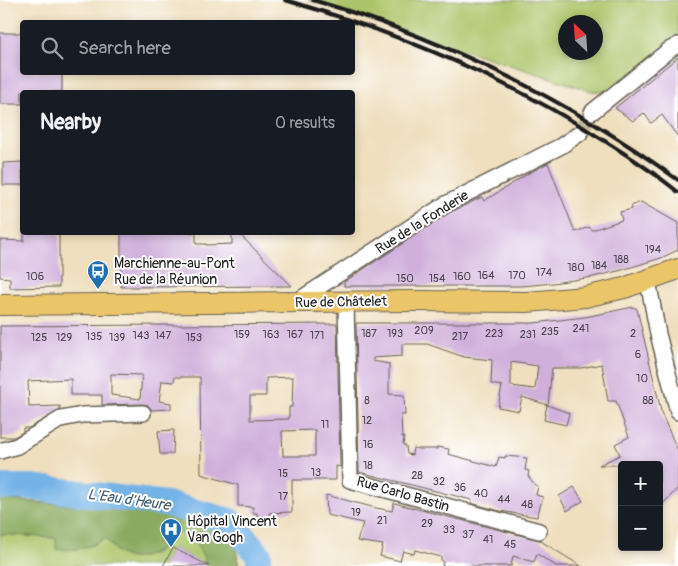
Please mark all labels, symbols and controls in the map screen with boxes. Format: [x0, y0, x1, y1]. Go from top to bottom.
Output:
north arrow [558, 15, 603, 60]
search box [20, 20, 355, 75]
icon: search [38, 34, 66, 62]
text: Search here [78, 36, 171, 60]
text: Nearby [40, 109, 101, 136]
text: 0 results [275, 113, 335, 133]
street label: Rue de la Fonderie [372, 187, 472, 257]
house number: 194 [645, 243, 662, 256]
house number: 188 [613, 253, 629, 266]
place label: Marchienne-au-Pont Rue de la Réunion [114, 255, 235, 288]
bus stop icon: Marchienne-au-Pont Rue de la Réunion [86, 259, 110, 290]
house number: 184 [591, 259, 608, 272]
house number: 180 [567, 261, 585, 274]
house number: 174 [536, 266, 553, 279]
house number: 164 [477, 269, 495, 282]
house number: 170 [508, 269, 526, 282]
house number: 106 [26, 270, 44, 283]
house number: 160 [453, 270, 471, 283]
house number: 150 [396, 272, 414, 285]
house number: 154 [429, 272, 446, 285]
street label: Rue de Châtelet [295, 293, 388, 311]
house number: 241 [573, 322, 589, 335]
house number: 209 [414, 324, 434, 337]
house number: 235 [541, 325, 559, 338]
house number: 187 [361, 327, 377, 340]
house number: 193 [387, 327, 403, 340]
house number: 223 [485, 327, 503, 340]
house number: 2 [630, 327, 636, 340]
house number: 159 [234, 328, 250, 341]
house number: 163 [263, 328, 279, 341]
house number: 167 [287, 328, 303, 341]
house number: 231 [520, 328, 536, 341]
house number: 143 [133, 329, 149, 342]
house number: 147 [155, 329, 171, 342]
house number: 171 [310, 329, 324, 342]
house number: 135 [86, 330, 102, 343]
house number: 217 [452, 330, 468, 343]
house number: 125 [31, 331, 47, 344]
house number: 129 [56, 331, 72, 344]
house number: 139 [109, 331, 125, 344]
house number: 153 [186, 331, 202, 344]
house number: 6 [635, 348, 641, 361]
house number: 10 [636, 372, 648, 385]
house number: 8 [364, 394, 370, 407]
house number: 88 [642, 394, 654, 407]
house number: 12 [362, 414, 372, 427]
house number: 11 [321, 418, 329, 431]
house number: 16 [363, 438, 373, 451]
house number: 18 [363, 459, 373, 472]
map controls [618, 461, 663, 551]
button: + [618, 461, 663, 506]
house number: 13 [311, 466, 321, 479]
house number: 15 [278, 467, 288, 480]
house number: 28 [411, 469, 423, 482]
street label: Rue Carlo Bastin [355, 473, 451, 515]
house number: 32 [433, 475, 445, 488]
house number: 36 [454, 481, 466, 494]
water label: L'Eau d'Heure [86, 485, 173, 515]
house number: 40 [474, 487, 488, 500]
house number: 17 [278, 490, 288, 503]
house number: 44 [498, 493, 511, 506]
house number: 48 [521, 498, 533, 511]
house number: 19 [351, 506, 361, 519]
button: − [618, 506, 663, 551]
place label: Hôpital Vincent Van Gogh [187, 513, 277, 546]
house number: 21 [377, 514, 387, 527]
hospital icon: Hôpital Vincent Van Gogh [159, 517, 183, 548]
house number: 29 [421, 517, 433, 530]
house number: 33 [443, 523, 455, 536]
house number: 37 [462, 528, 474, 541]
house number: 41 [483, 533, 493, 546]
house number: 45 [504, 538, 516, 551]

